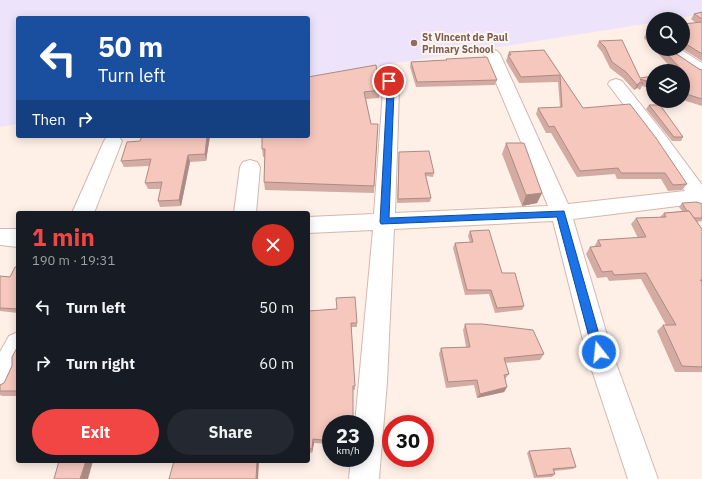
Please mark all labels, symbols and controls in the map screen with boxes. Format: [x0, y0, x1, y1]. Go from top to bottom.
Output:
map controls [646, 12, 690, 108]
button: search [646, 12, 690, 56]
text: 50 m [98, 28, 163, 65]
place label: St Vincent de Paul Primary School [422, 31, 508, 56]
icon: left [32, 32, 84, 84]
marker: St Vincent de Paul Primary School [409, 38, 419, 48]
text: Turn left [98, 64, 166, 87]
pin [372, 64, 406, 98]
button: layers [646, 64, 690, 108]
icon: arrive [378, 70, 400, 92]
icon: right [74, 108, 96, 130]
text: Then [32, 110, 66, 129]
text: 1 min [32, 221, 95, 253]
button: close [252, 224, 294, 266]
text: 190 m · 19:31 [32, 252, 115, 269]
icon: left [32, 296, 54, 318]
text: Turn left [66, 298, 126, 317]
text: 50 m [259, 298, 294, 317]
position arrow [578, 331, 620, 373]
icon: right [32, 352, 54, 374]
text: Turn right [66, 354, 135, 373]
text: 60 m [259, 354, 294, 373]
button: Exit [32, 409, 159, 455]
button: Share [167, 409, 294, 455]
speed limit sign: 30 [382, 415, 434, 467]
text: 23 [336, 422, 360, 449]
text: km/h [336, 444, 360, 457]

